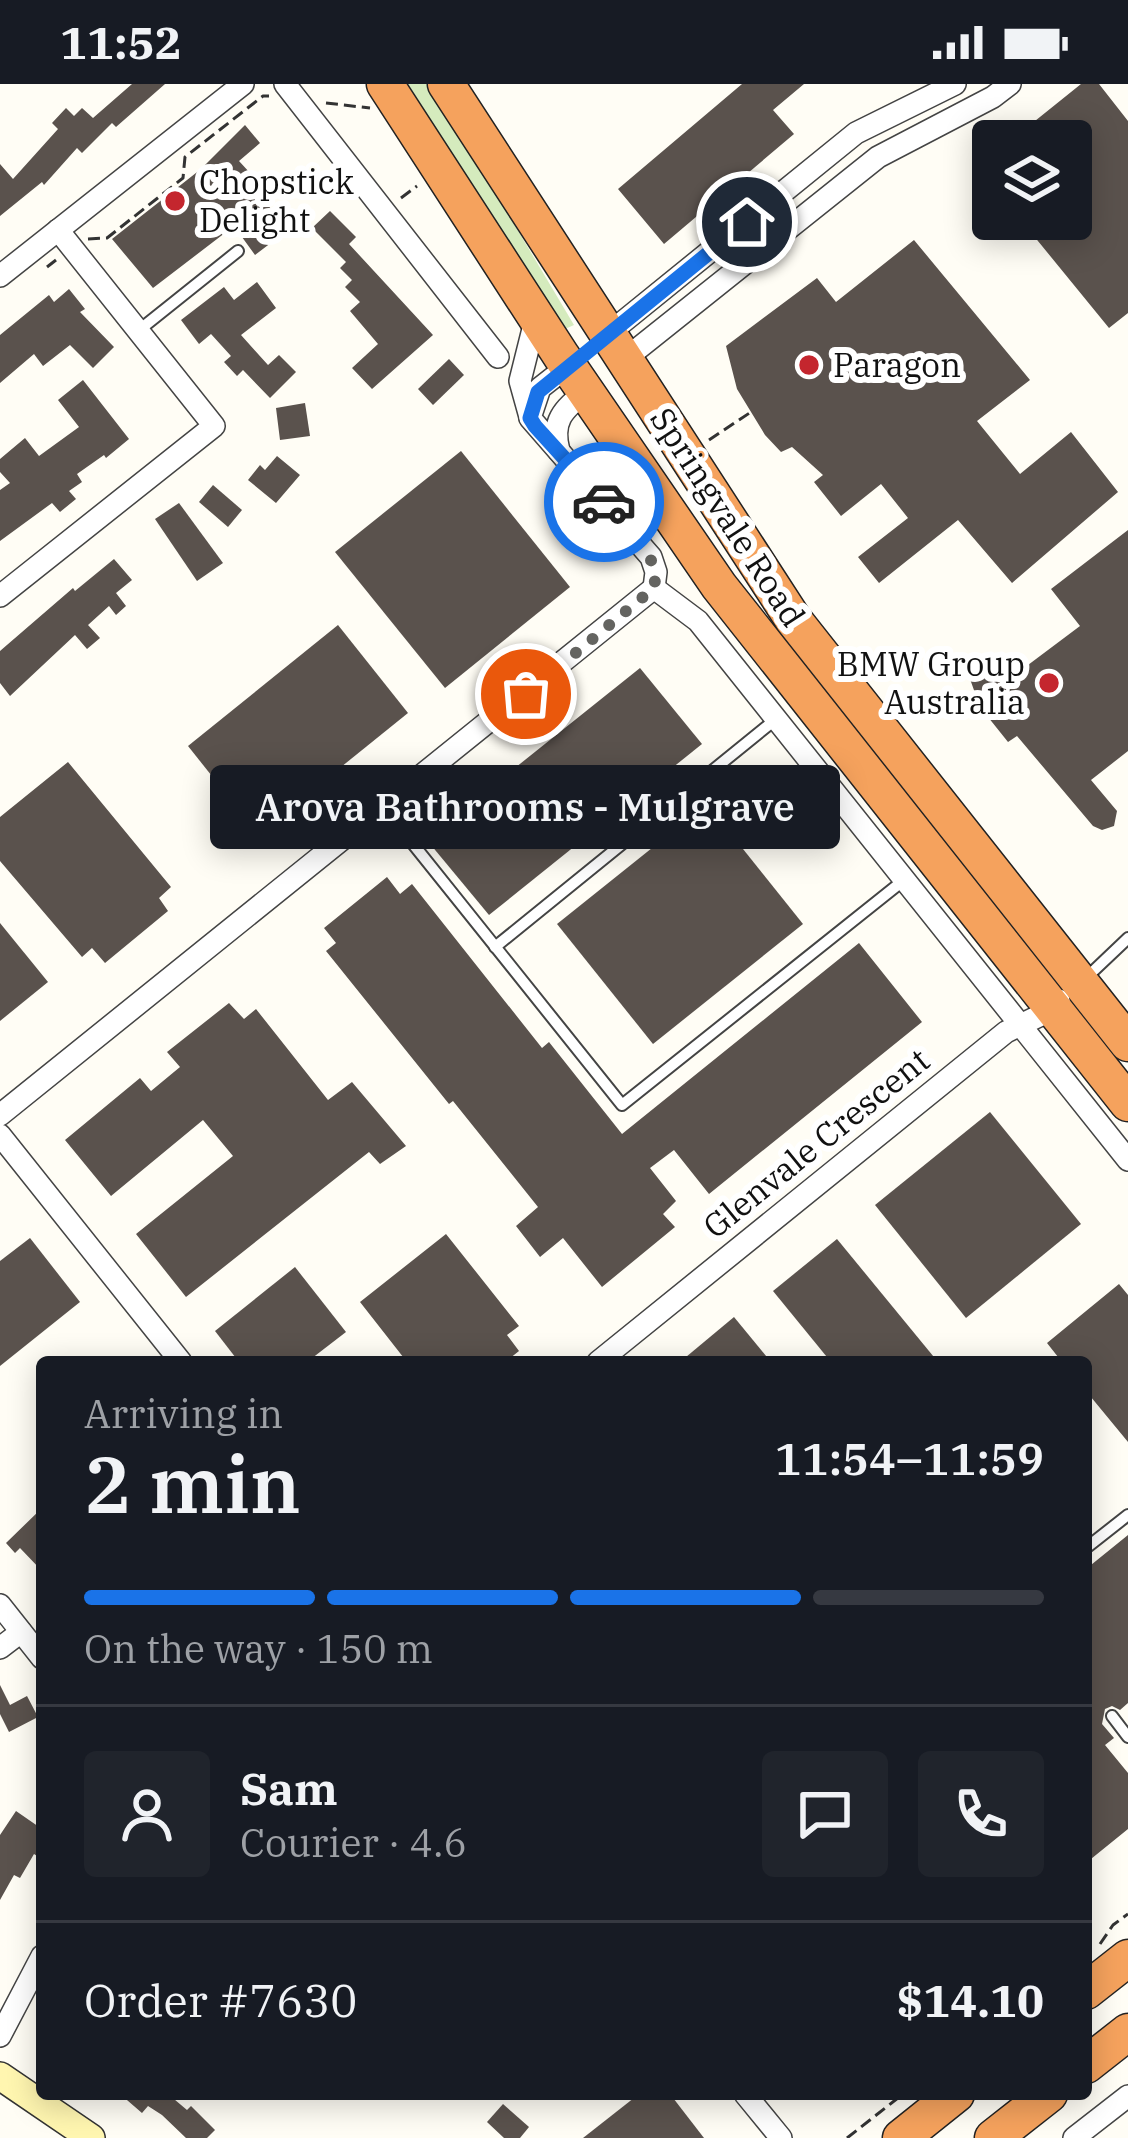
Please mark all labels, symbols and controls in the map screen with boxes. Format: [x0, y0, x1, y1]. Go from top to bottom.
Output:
text: 11:52 [60, 13, 182, 71]
map controls [972, 120, 1092, 240]
button: layers [972, 120, 1092, 240]
place label: Chopstick Delight [199, 160, 354, 241]
pin [696, 171, 798, 273]
marker: Chopstick Delight [162, 188, 188, 214]
icon: home [714, 189, 780, 255]
place label: Paragon [833, 343, 961, 386]
marker: Paragon [796, 352, 822, 378]
street label: Springvale Road [641, 399, 815, 635]
courier [544, 442, 664, 562]
icon: car [571, 469, 637, 535]
place label: BMW Group Australia [837, 642, 1025, 723]
pin [475, 643, 577, 745]
icon: bag [493, 661, 559, 727]
marker: BMW Group Australia [1036, 670, 1062, 696]
callout: Arova Bathrooms - Mulgrave [211, 766, 841, 850]
text: Arova Bathrooms - Mulgrave [255, 781, 795, 832]
street label: Glenvale Crescent [694, 1038, 938, 1247]
text: Arriving in [84, 1388, 283, 1439]
text: 11:54–11:59 [775, 1429, 1044, 1487]
text: 2 min [84, 1433, 301, 1534]
text: On the way · 150 m [84, 1623, 433, 1674]
button: person [84, 1751, 210, 1877]
button: chat [762, 1751, 888, 1877]
button: phone [918, 1751, 1044, 1877]
text: Sam [240, 1759, 338, 1817]
text: Courier · 4.6 [240, 1817, 467, 1868]
text: Order #7630 [84, 1971, 357, 2029]
text: $14.10 [897, 1971, 1044, 2029]

